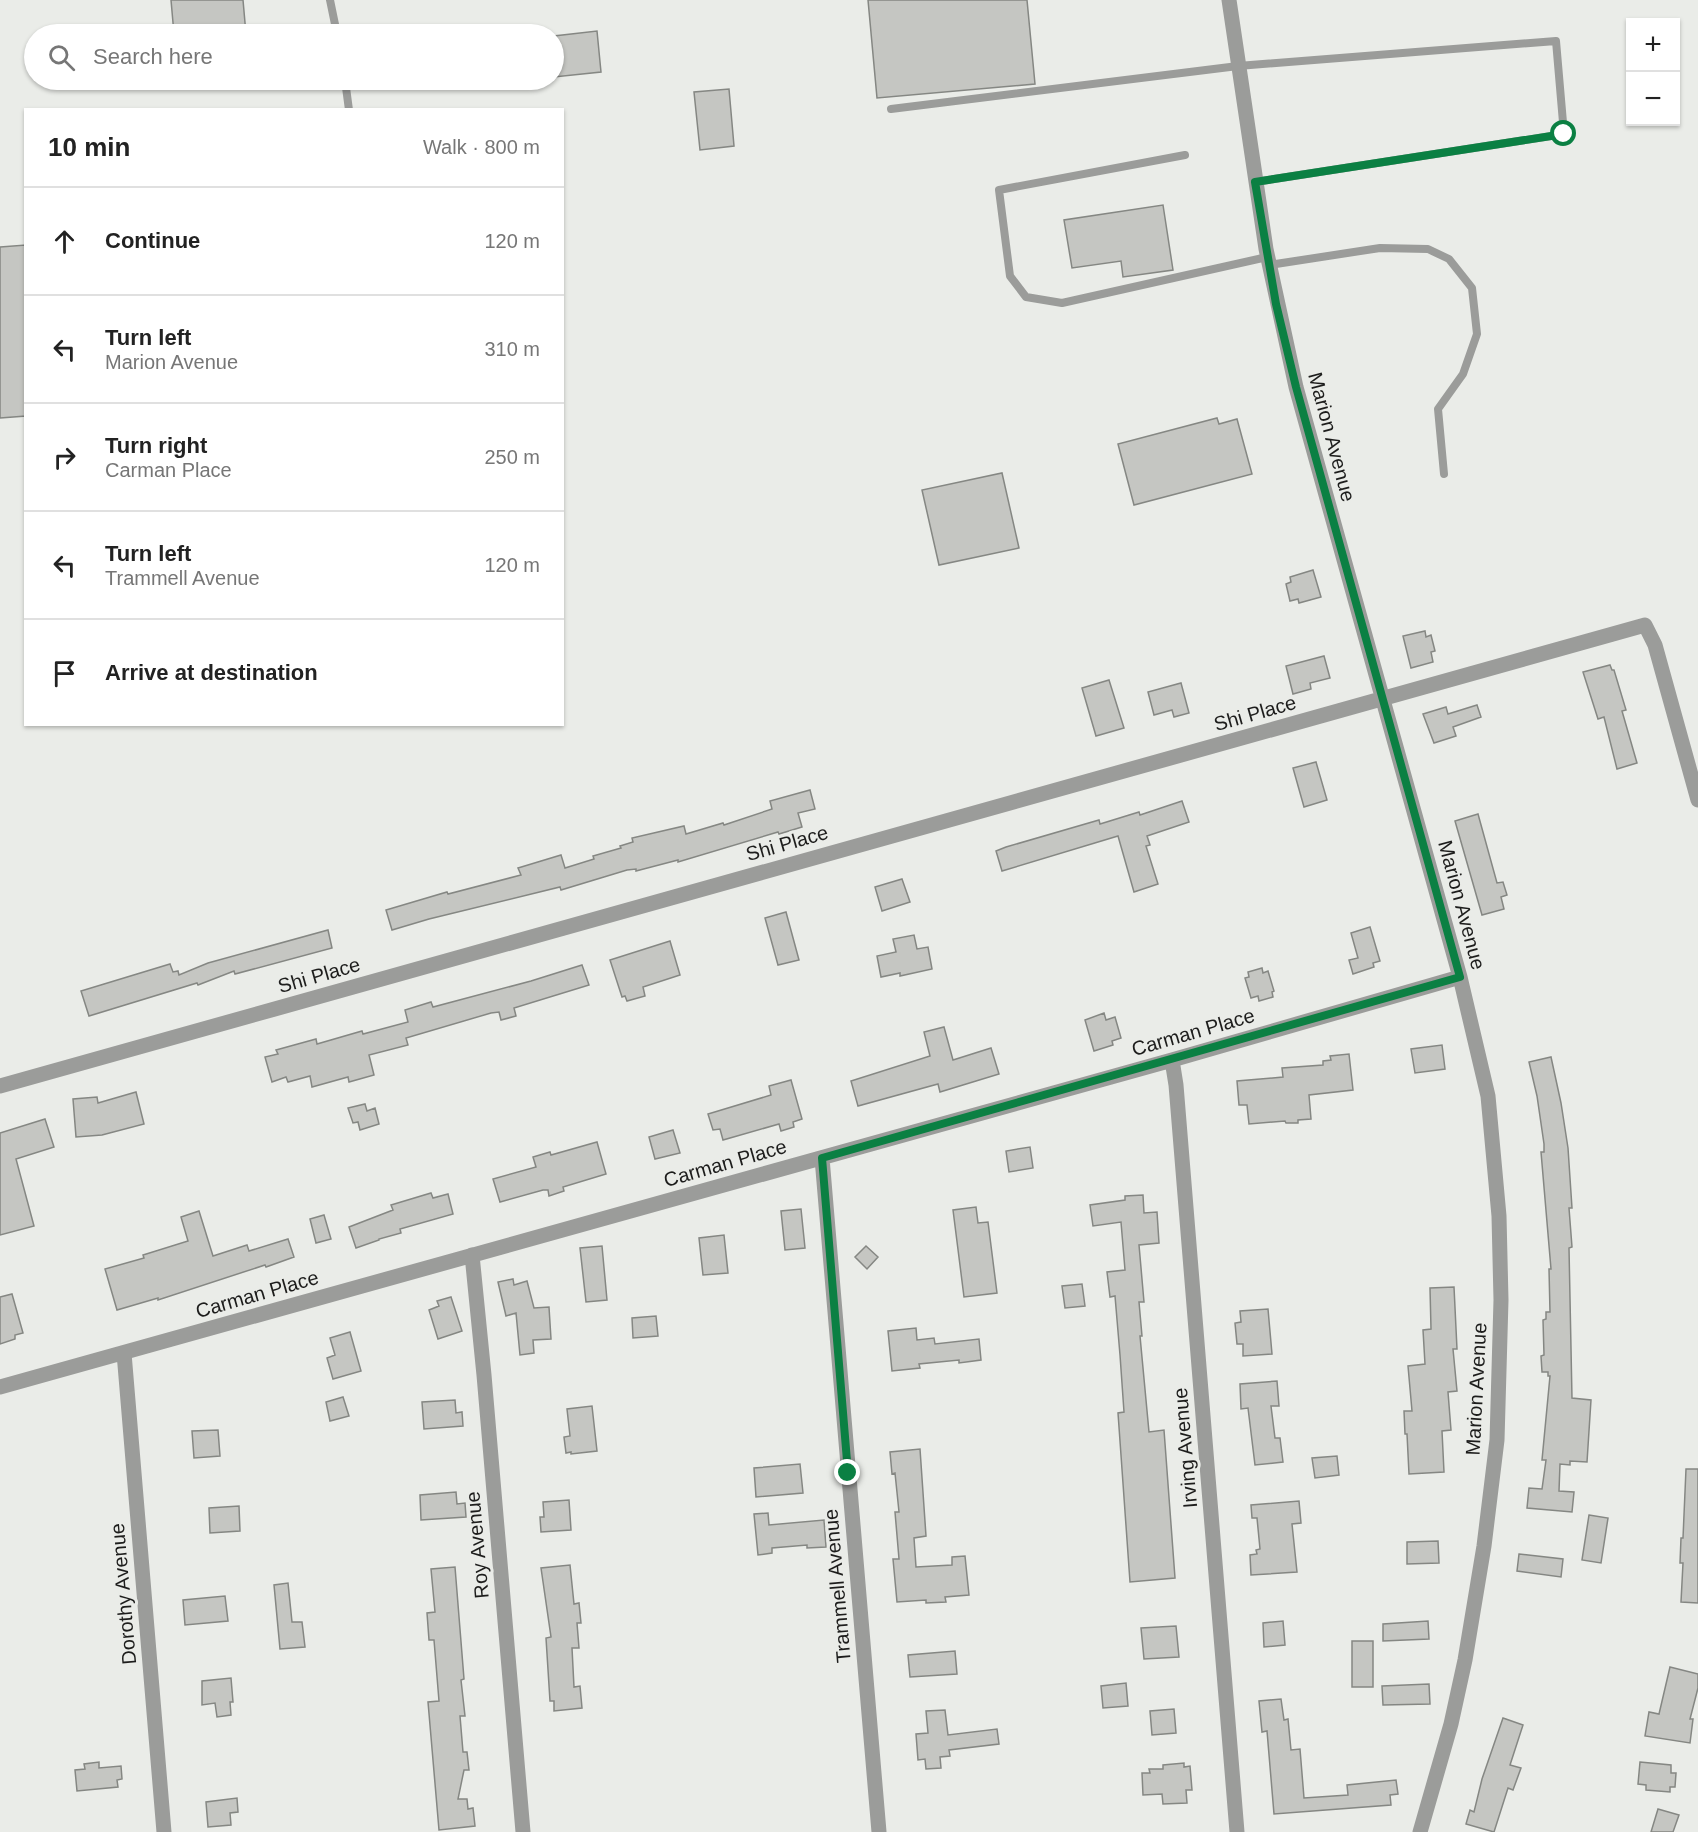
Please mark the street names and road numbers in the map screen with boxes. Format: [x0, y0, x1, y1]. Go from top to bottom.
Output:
street label: Marion Avenue [1304, 370, 1360, 504]
street label: Shi Place [1211, 691, 1299, 735]
street label: Shi Place [743, 821, 831, 865]
street label: Marion Avenue [1434, 838, 1490, 972]
street label: Shi Place [275, 953, 363, 997]
street label: Carman Place [1129, 1004, 1257, 1060]
street label: Carman Place [661, 1135, 789, 1191]
street label: Carman Place [193, 1266, 321, 1322]
street label: Marion Avenue [1462, 1322, 1490, 1456]
street label: Irving Avenue [1169, 1387, 1201, 1509]
street label: Roy Avenue [461, 1490, 493, 1600]
street label: Trammell Avenue [819, 1508, 855, 1664]
street label: Dorothy Avenue [106, 1522, 140, 1666]

